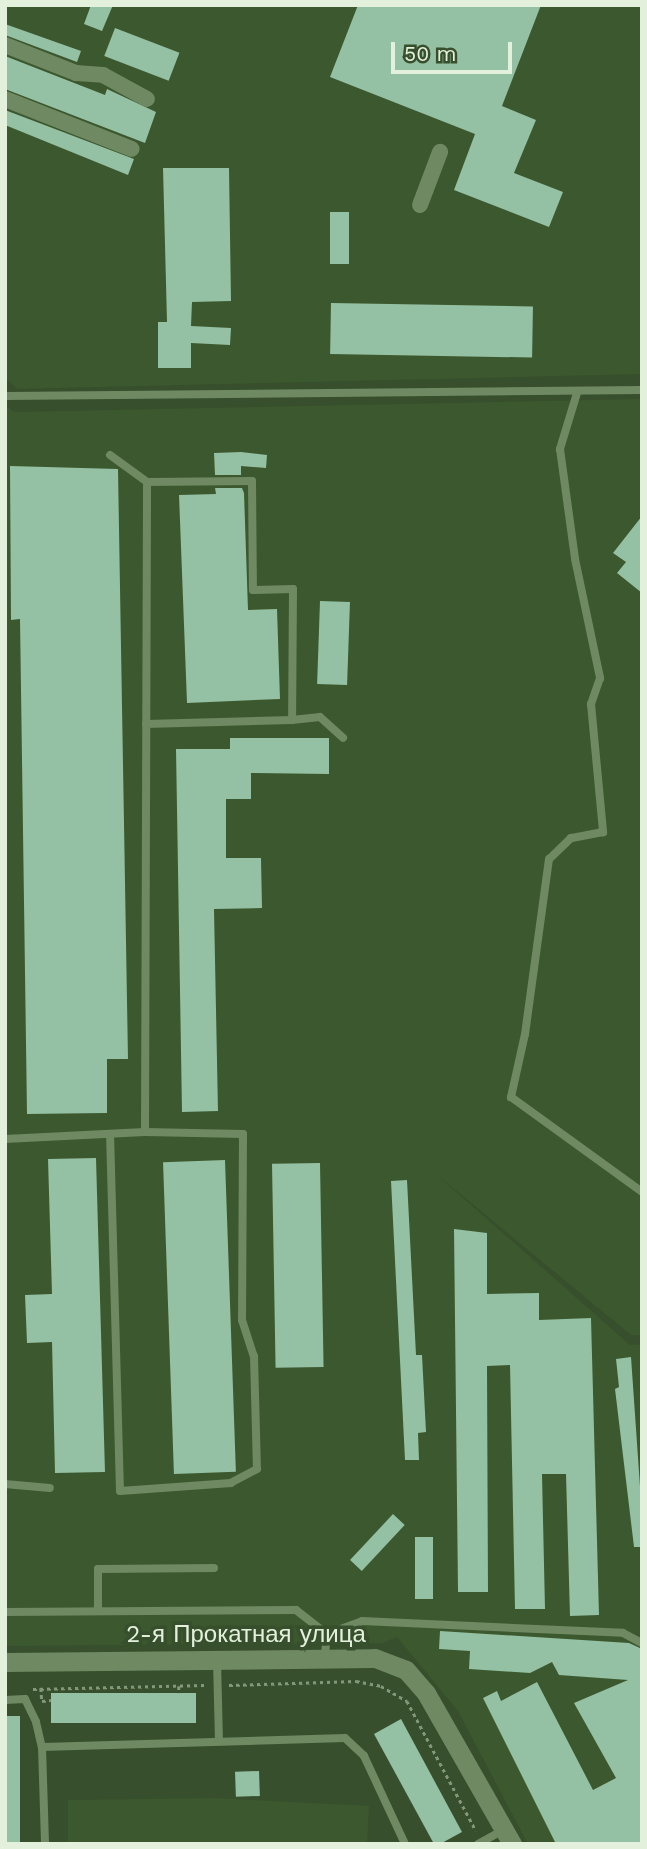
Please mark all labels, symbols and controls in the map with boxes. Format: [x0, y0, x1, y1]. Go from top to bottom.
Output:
scale bar [395, 28, 516, 72]
text: 50 m [404, 41, 456, 66]
street label: 2-я Прокатная улица [126, 1621, 366, 1649]

